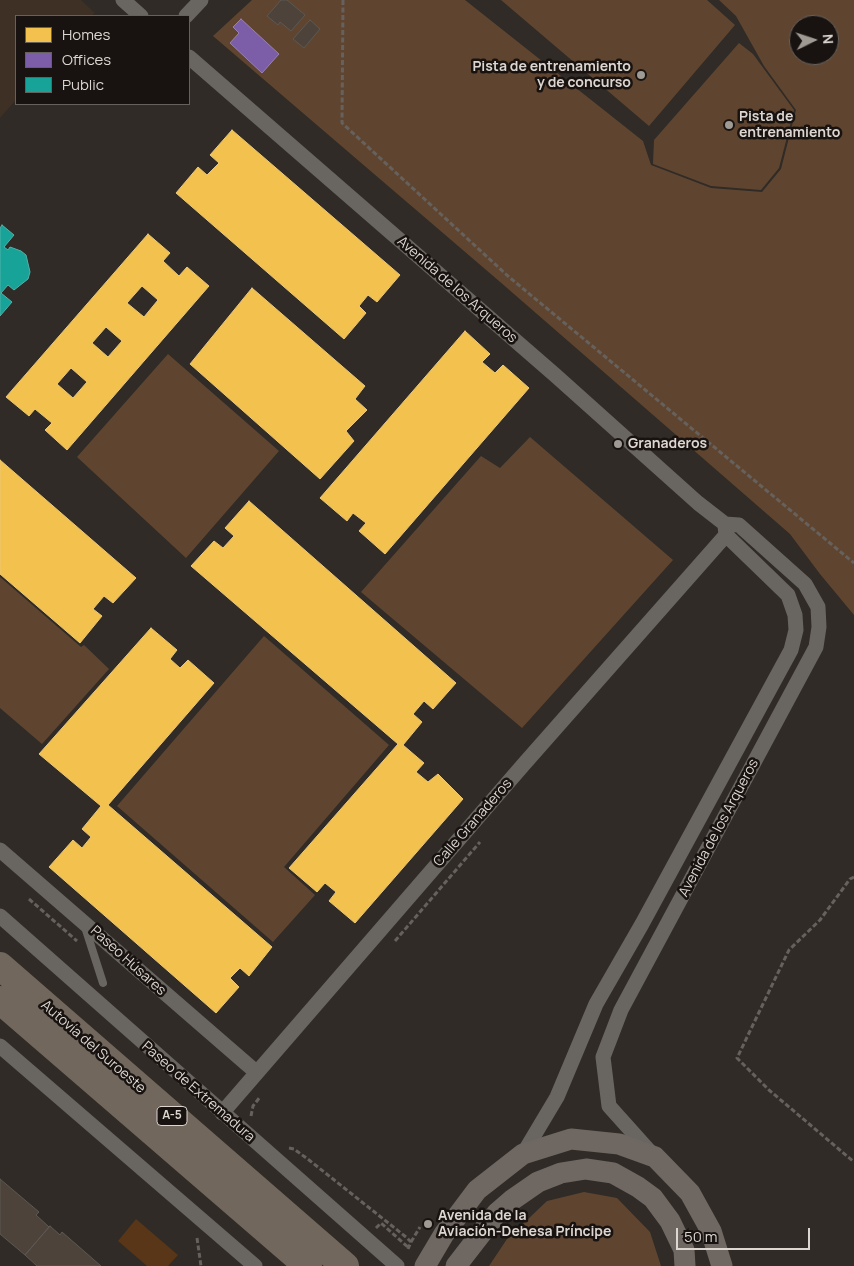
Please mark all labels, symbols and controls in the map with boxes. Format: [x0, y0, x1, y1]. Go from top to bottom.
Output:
legend [15, 15, 190, 105]
north arrow [789, 15, 839, 65]
text: Homes [62, 24, 110, 45]
text: N [819, 33, 838, 45]
text: Offices [62, 49, 111, 70]
place label: Pista de entrenamiento y de concurso [472, 59, 631, 92]
marker: Pista de entrenamiento y de concurso [635, 69, 647, 81]
text: Public [62, 74, 104, 95]
place label: Pista de entrenamiento [739, 109, 840, 142]
marker: Pista de entrenamiento [723, 119, 735, 131]
street label: Avenida de los Arqueros [394, 233, 520, 347]
place label: Granaderos [628, 436, 707, 452]
marker: Granaderos [612, 438, 624, 450]
street label: Avenida de los Arqueros [676, 756, 762, 900]
street label: Calle Granaderos [430, 776, 516, 870]
street label: Paseo Húsares [87, 923, 169, 999]
street label: Autovía del Suroeste [37, 997, 149, 1097]
street label: Paseo de Extremadura [138, 1038, 258, 1146]
road number: A-5 [157, 1106, 187, 1126]
place label: Avenida de la Aviación-Dehesa Príncipe [438, 1208, 611, 1240]
marker: Avenida de la Aviación-Dehesa Príncipe [422, 1218, 434, 1230]
scale bar [679, 1218, 813, 1250]
text: 50 m [684, 1226, 718, 1247]

